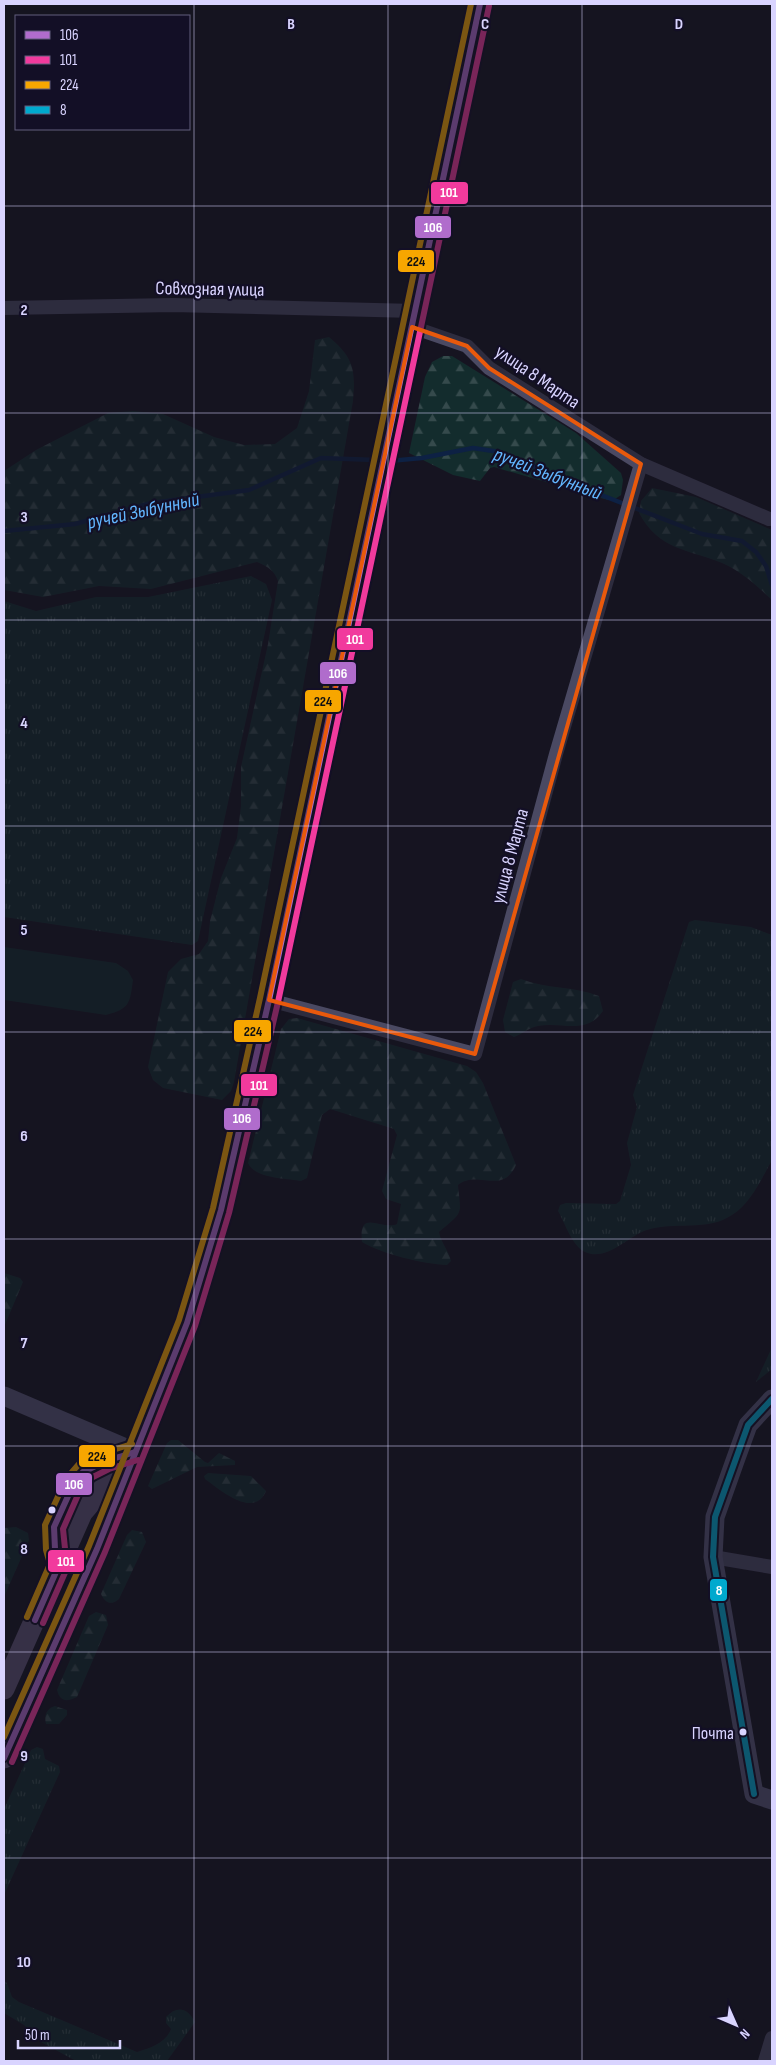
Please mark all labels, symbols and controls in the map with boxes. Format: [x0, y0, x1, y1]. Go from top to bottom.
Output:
legend [15, 15, 190, 130]
text: B [287, 15, 295, 34]
text: C [481, 15, 489, 34]
text: D [675, 15, 683, 34]
text: 106 [60, 26, 79, 45]
text: 101 [60, 51, 78, 70]
text: 224 [60, 76, 79, 95]
text: 8 [60, 101, 67, 120]
line badge: 101 [430, 181, 469, 205]
text: 101 [440, 184, 458, 201]
line badge: 106 [414, 215, 452, 239]
text: 106 [424, 219, 443, 236]
line badge: 224 [397, 249, 435, 273]
text: 224 [407, 253, 426, 270]
street label: Совхозная улица [155, 277, 265, 302]
text: 2 [20, 301, 28, 320]
street label: улица 8 Марта [490, 340, 584, 414]
water label: ручей Зыбунный [489, 442, 606, 506]
water label: ручей Зыбунный [84, 487, 202, 535]
text: 3 [20, 508, 28, 527]
line badge: 101 [336, 627, 374, 651]
text: 101 [346, 631, 364, 648]
line badge: 106 [319, 661, 357, 685]
text: 106 [329, 665, 348, 682]
line badge: 224 [304, 689, 342, 713]
text: 224 [314, 693, 333, 710]
text: 4 [20, 714, 28, 733]
street label: улица 8 Марта [487, 806, 534, 906]
text: 5 [20, 921, 28, 940]
line badge: 224 [233, 1019, 272, 1043]
text: 224 [244, 1023, 263, 1040]
line badge: 101 [240, 1073, 278, 1097]
text: 101 [250, 1077, 268, 1094]
line badge: 106 [223, 1107, 261, 1131]
text: 106 [233, 1110, 252, 1127]
text: 6 [20, 1127, 28, 1146]
text: 7 [21, 1334, 28, 1353]
line badge: 224 [78, 1444, 116, 1468]
text: 224 [88, 1448, 107, 1465]
line badge: 106 [55, 1472, 93, 1496]
text: 106 [65, 1476, 84, 1493]
unlabelled marker [47, 1505, 57, 1515]
text: 8 [20, 1540, 28, 1559]
line badge: 101 [47, 1549, 85, 1573]
text: 101 [57, 1553, 75, 1570]
line badge: 8 [709, 1578, 728, 1602]
text: 8 [716, 1582, 723, 1599]
place label: Почта [692, 1723, 734, 1744]
marker: Почта [738, 1727, 748, 1737]
text: 9 [20, 1747, 28, 1766]
text: 10 [17, 1953, 31, 1972]
north arrow [711, 2000, 761, 2050]
scale bar [18, 2018, 120, 2050]
text: N [736, 2025, 753, 2042]
text: 50 m [25, 2026, 50, 2045]

